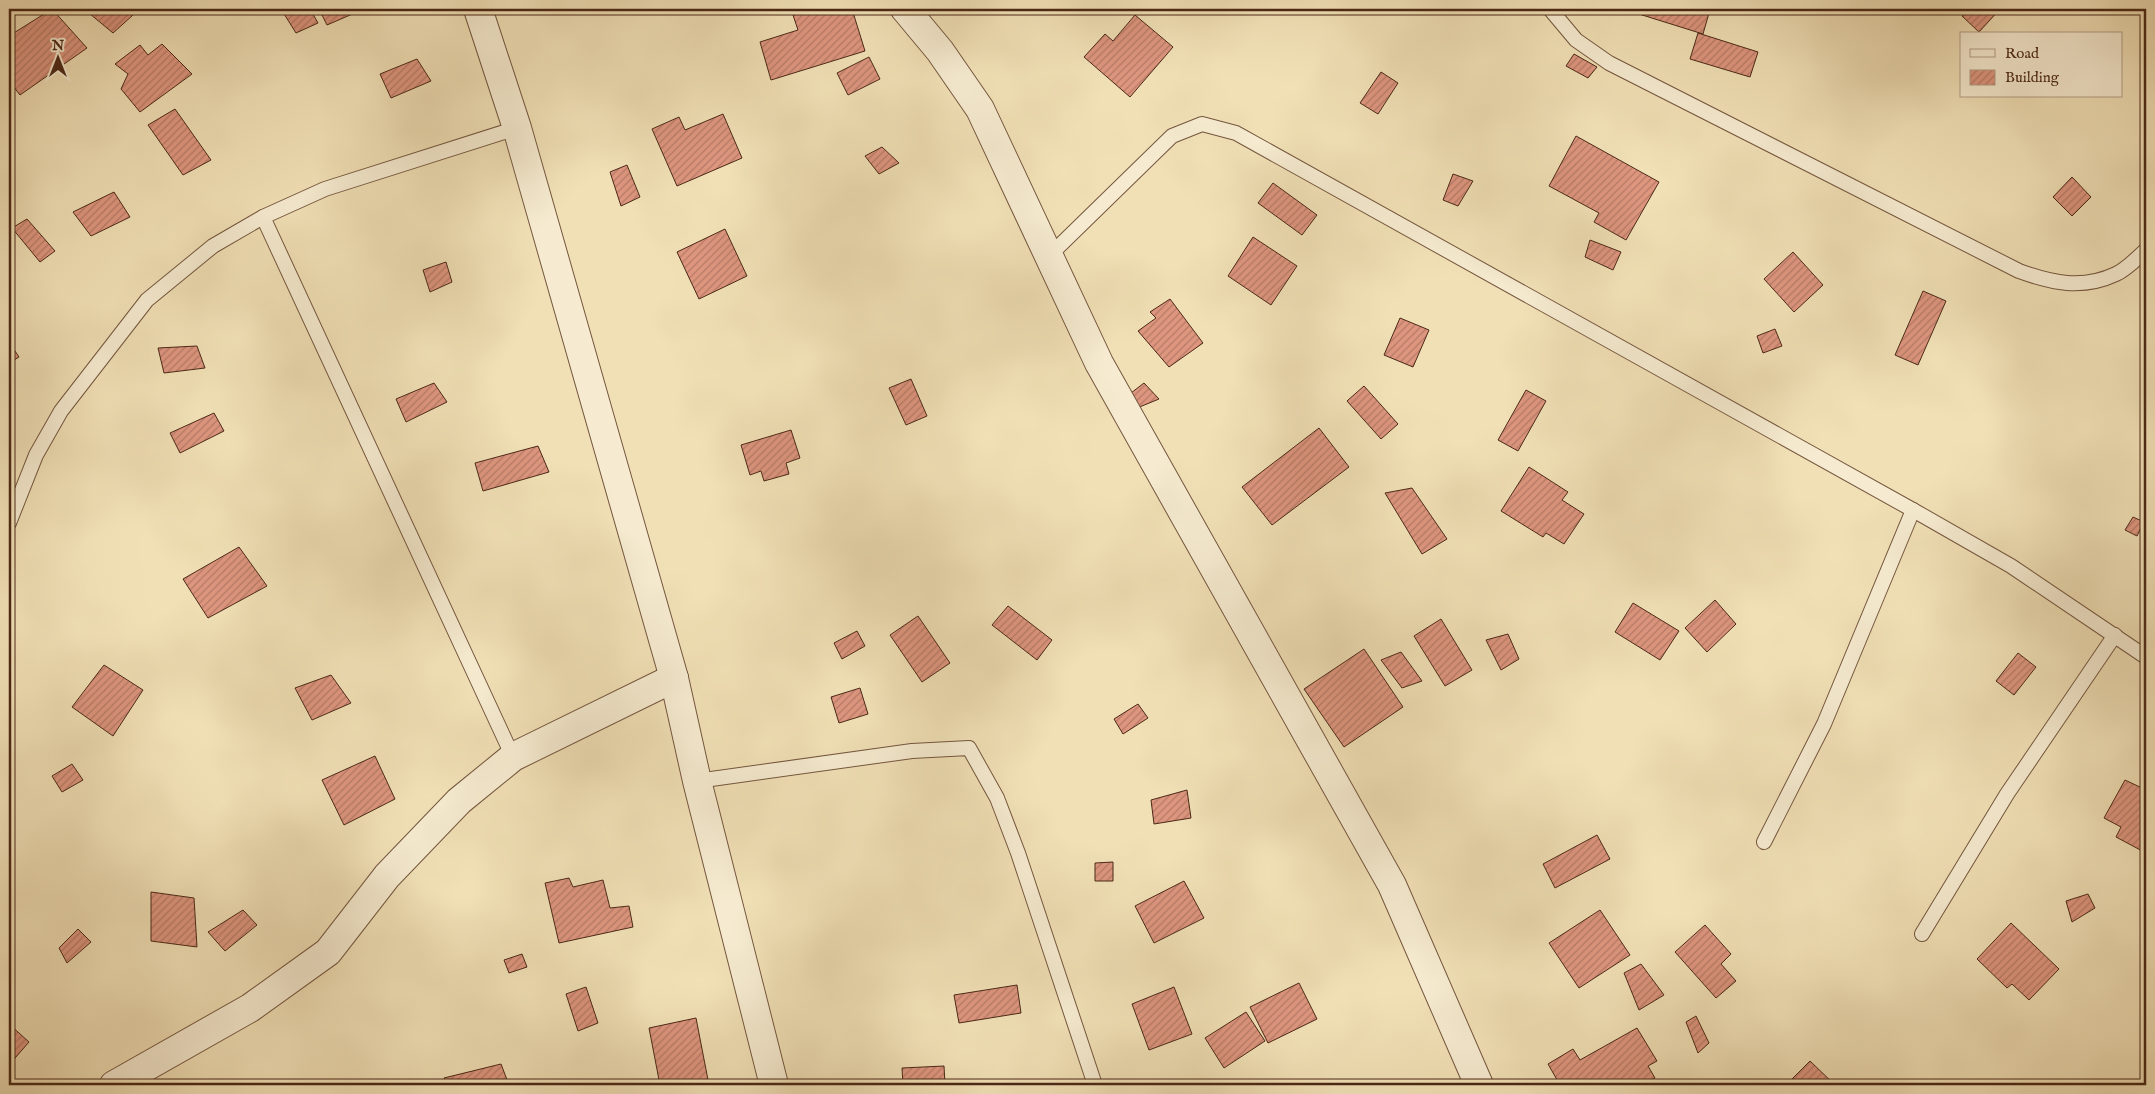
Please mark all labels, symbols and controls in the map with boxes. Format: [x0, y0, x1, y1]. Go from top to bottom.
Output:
north arrow [32, 32, 82, 82]
legend [1960, 32, 2122, 98]
text: N [51, 37, 64, 55]
text: Road [2005, 44, 2040, 63]
text: Building [2005, 68, 2060, 87]

